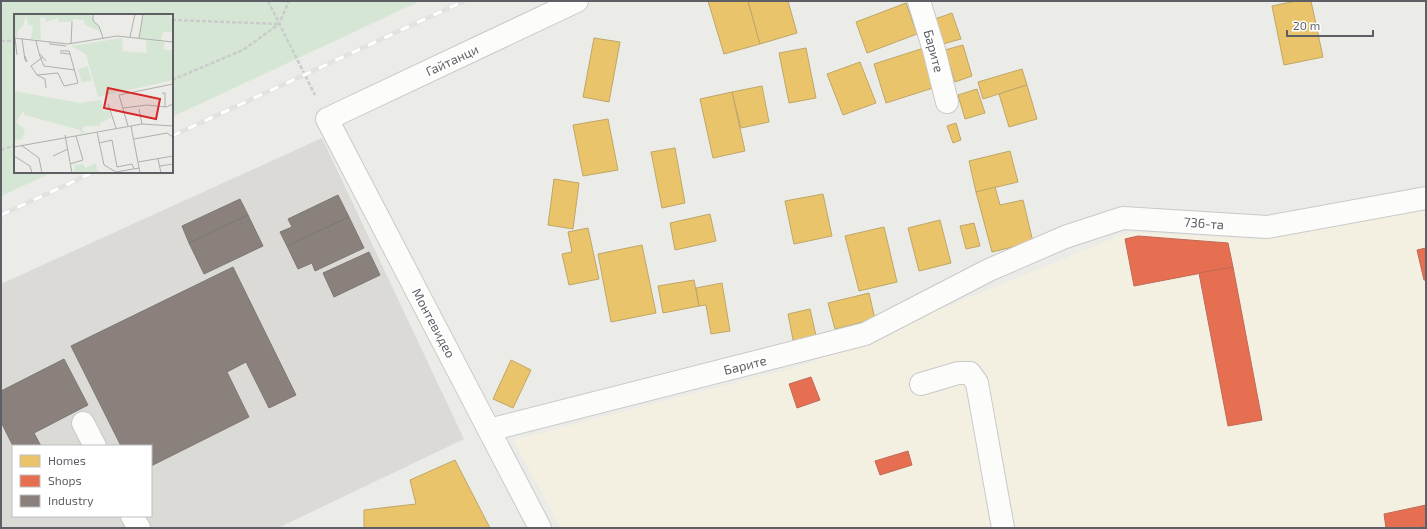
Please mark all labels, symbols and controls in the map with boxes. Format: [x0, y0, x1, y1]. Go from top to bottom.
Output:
scale bar [1287, 12, 1373, 38]
inset map [14, 14, 173, 173]
text: 20 m [1293, 18, 1320, 32]
street label: Барите [921, 28, 947, 74]
street label: Гайтанци [423, 41, 481, 79]
street label: 736-та [1183, 214, 1225, 232]
street label: Монтевидео [409, 285, 459, 361]
street label: Барите [722, 352, 768, 378]
legend [12, 445, 152, 517]
text: Homes [48, 453, 86, 467]
text: Shops [48, 473, 82, 487]
text: Industry [48, 493, 94, 507]

